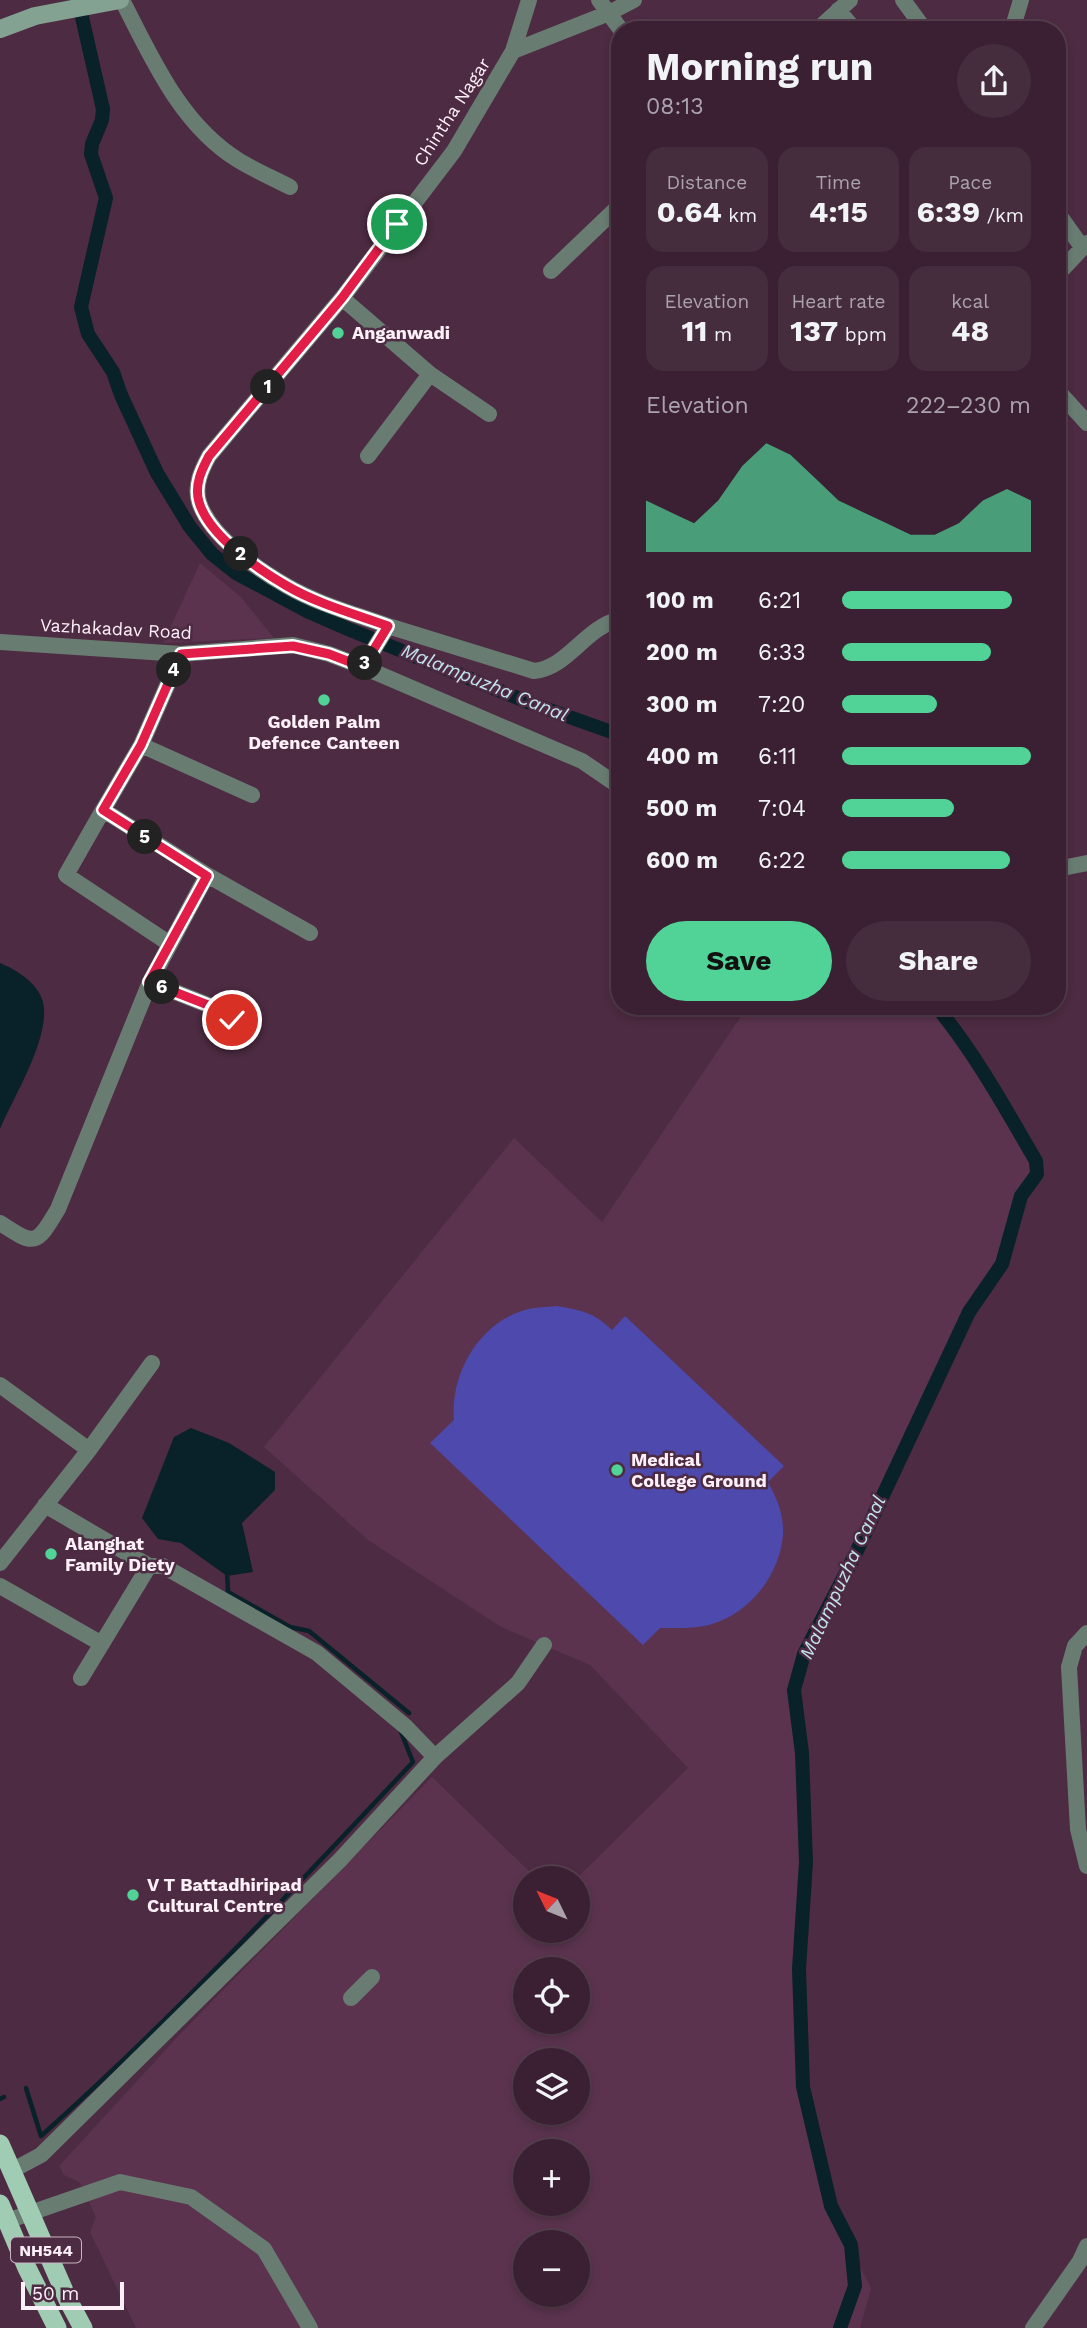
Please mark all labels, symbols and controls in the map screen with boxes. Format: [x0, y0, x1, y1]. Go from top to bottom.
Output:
button: share [957, 44, 1031, 118]
text: Morning run [646, 45, 873, 89]
street label: Chintha Nagar [409, 54, 494, 170]
text: 08:13 [646, 93, 704, 120]
text: Distance [666, 171, 747, 194]
text: Time [816, 171, 861, 194]
text: Pace [948, 171, 992, 194]
pin [367, 194, 427, 254]
text: 0.64 [656, 194, 722, 229]
text: 4:15 [809, 194, 868, 229]
text: 6:39 [916, 194, 980, 229]
text: km [722, 204, 757, 227]
text: /km [980, 204, 1024, 227]
icon: arrive [378, 205, 416, 243]
text: Elevation [664, 290, 749, 313]
text: Heart rate [792, 290, 885, 313]
text: kcal [951, 290, 989, 313]
text: 11 [682, 313, 707, 348]
text: 137 [790, 313, 838, 348]
text: 48 [951, 313, 989, 348]
place label: Anganwadi [352, 322, 450, 343]
text: m [707, 323, 732, 346]
text: bpm [838, 323, 887, 346]
marker: Anganwadi [330, 325, 346, 341]
pin: 1 [250, 370, 286, 404]
text: 1 [263, 375, 272, 398]
text: Elevation [646, 392, 749, 419]
text: 222–230 m [906, 392, 1031, 419]
pin: 2 [224, 536, 258, 572]
text: 2 [235, 542, 246, 565]
text: 100 m [646, 587, 714, 614]
text: 6:21 [758, 587, 801, 614]
street label: Vazhakadav Road [40, 614, 193, 643]
water label: Malampuzha Canal [398, 639, 572, 727]
text: 200 m [646, 639, 718, 666]
text: 6:33 [758, 639, 806, 666]
pin: 3 [348, 646, 382, 680]
text: 3 [359, 651, 370, 674]
pin: 4 [156, 652, 192, 688]
text: 4 [167, 658, 180, 681]
text: 300 m [646, 691, 717, 718]
text: 7:20 [758, 691, 805, 718]
marker: Golden Palm Defence Canteen [316, 692, 332, 708]
place label: Golden Palm Defence Canteen [248, 711, 400, 753]
text: 400 m [646, 743, 719, 770]
text: 6:11 [758, 743, 797, 770]
text: 500 m [646, 795, 717, 822]
text: 7:04 [758, 795, 806, 822]
pin: 5 [128, 820, 162, 854]
text: 5 [139, 825, 150, 848]
text: 600 m [646, 847, 718, 874]
text: 6:22 [758, 847, 806, 874]
button: Save [646, 921, 832, 1001]
button: Share [846, 921, 1031, 1001]
pin: 6 [144, 970, 180, 1004]
text: 6 [156, 975, 167, 998]
pin [202, 990, 262, 1050]
icon: check [213, 1001, 251, 1039]
place label: Medical College Ground [631, 1449, 767, 1491]
marker: Medical College Ground [609, 1462, 625, 1478]
water label: Malampuzha Canal [794, 1492, 891, 1663]
place label: Alanghat Family Diety [65, 1533, 176, 1575]
marker: Alanghat Family Diety [43, 1546, 59, 1562]
north arrow [513, 1866, 590, 1942]
map controls [513, 1866, 590, 2307]
place label: V T Battadhiripad Cultural Centre [147, 1874, 302, 1916]
marker: V T Battadhiripad Cultural Centre [125, 1887, 141, 1903]
button: locate [513, 1957, 590, 2034]
button: layers [513, 2048, 590, 2125]
button: + [513, 2139, 590, 2216]
button: − [513, 2230, 590, 2307]
road number: NH544 [11, 2238, 81, 2262]
scale bar [21, 2279, 124, 2311]
text: 50 m [32, 2282, 79, 2305]

